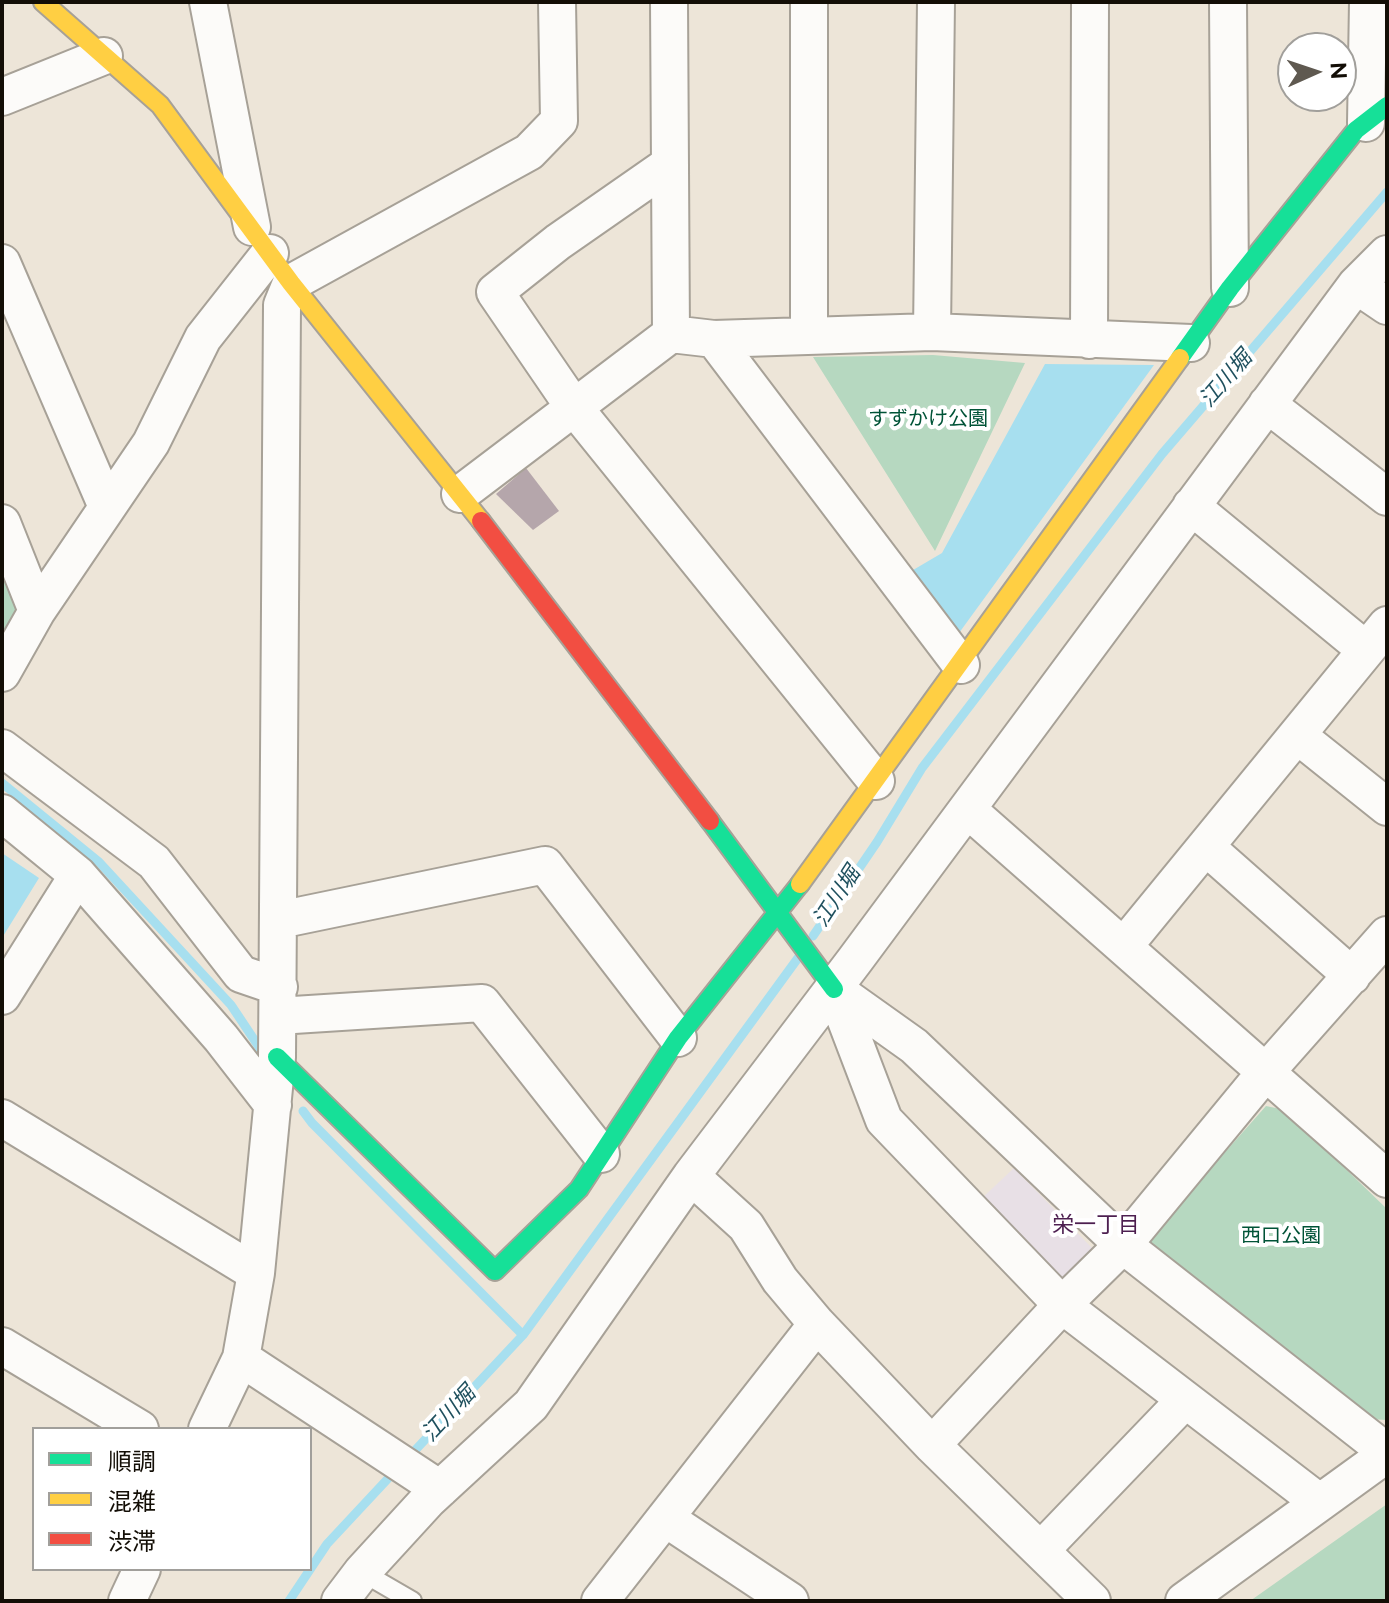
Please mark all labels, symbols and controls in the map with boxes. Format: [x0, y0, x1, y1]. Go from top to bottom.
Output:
north arrow [1277, 32, 1357, 112]
text: N [1326, 62, 1352, 80]
water label: 江川堀 [1194, 345, 1258, 413]
park label: すずかけ公園 [868, 407, 988, 431]
water label: 江川堀 [808, 862, 866, 932]
district label: 栄一丁目 [1052, 1212, 1140, 1238]
park label: 西口公園 [1241, 1224, 1321, 1248]
water label: 江川堀 [417, 1381, 481, 1447]
legend [32, 1427, 312, 1571]
text: 順調 [108, 1447, 156, 1476]
text: 混雑 [108, 1487, 156, 1516]
text: 渋滞 [108, 1527, 156, 1556]

